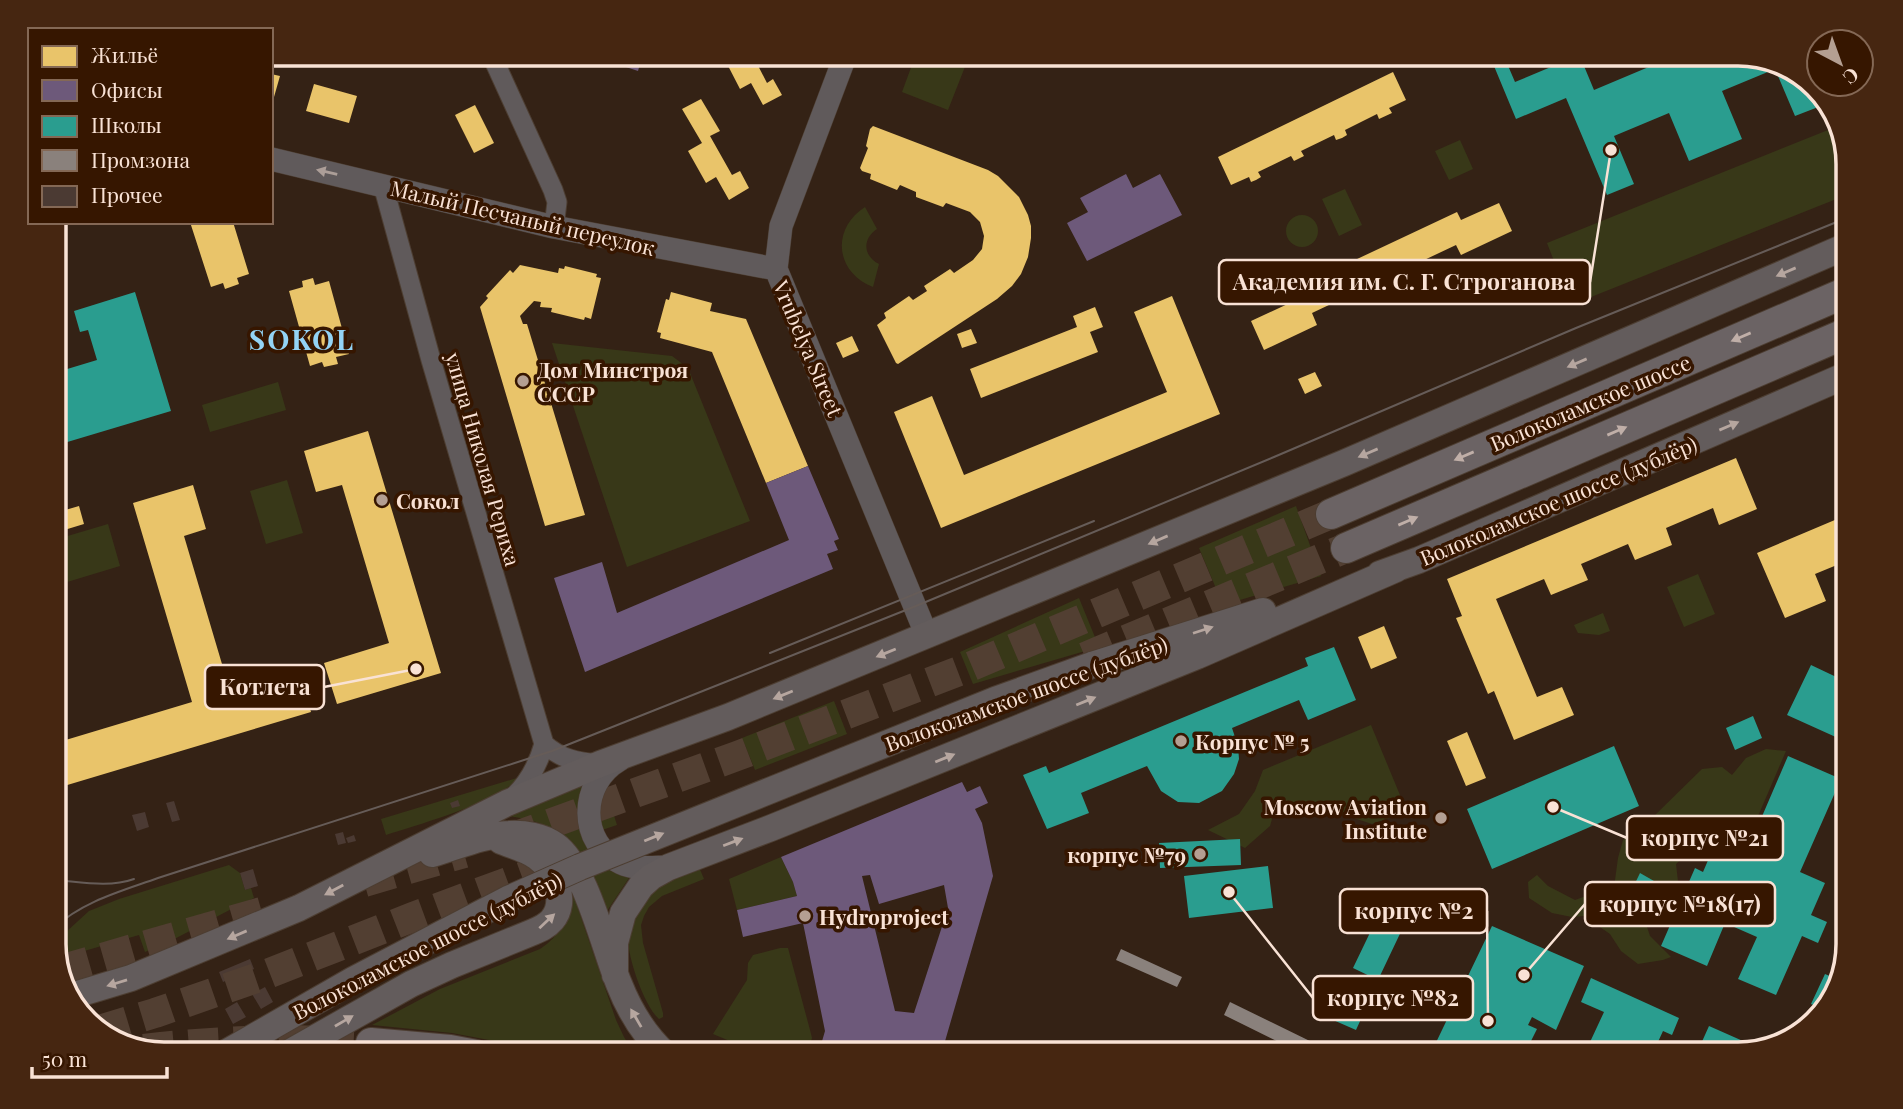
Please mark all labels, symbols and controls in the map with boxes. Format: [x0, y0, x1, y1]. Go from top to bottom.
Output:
legend [28, 28, 273, 224]
north arrow [1805, 28, 1875, 98]
text: Жильё [91, 40, 158, 68]
text: С [1838, 62, 1865, 91]
text: Офисы [91, 75, 163, 103]
text: Школы [91, 110, 162, 138]
text: Промзона [91, 145, 190, 173]
one-way arrow [316, 166, 338, 177]
street label: Малый Песчаный переулок [388, 173, 658, 261]
text: Прочее [91, 180, 163, 208]
callout: Академия им. С. Г. Строганова [1219, 260, 1590, 304]
text: Академия им. С. Г. Строганова [1232, 265, 1575, 296]
one-way arrow [1776, 266, 1796, 278]
street label: Vrubelya Street [767, 275, 850, 421]
district label: SOKOL [249, 320, 355, 357]
one-way arrow [1731, 331, 1751, 343]
street label: Волоколамское шоссе [1486, 347, 1694, 457]
street label: улица Николая Рериха [440, 348, 528, 570]
place label: Дом Минстроя СССР [537, 355, 688, 407]
one-way arrow [1566, 357, 1587, 368]
marker: Дом Минстроя СССР [515, 373, 531, 389]
one-way arrow [1719, 420, 1739, 432]
one-way arrow [1607, 426, 1628, 437]
street label: Волоколамское шоссе (дублёр) [1415, 429, 1701, 571]
one-way arrow [1358, 447, 1378, 459]
one-way arrow [1454, 451, 1475, 462]
place label: Сокол [396, 486, 460, 514]
marker: Сокол [374, 492, 390, 508]
one-way arrow [1398, 516, 1419, 527]
one-way arrow [1148, 534, 1168, 546]
one-way arrow [1193, 624, 1214, 634]
street label: Волоколамское шоссе (дублёр) [881, 629, 1171, 757]
one-way arrow [876, 647, 897, 658]
callout: Котлета [205, 665, 324, 709]
text: Котлета [219, 670, 311, 701]
one-way arrow [772, 690, 793, 701]
one-way arrow [1076, 695, 1097, 706]
place label: Корпус № 5 [1195, 727, 1309, 755]
marker: Корпус № 5 [1173, 733, 1189, 749]
one-way arrow [934, 753, 955, 764]
place label: Moscow Aviation Institute [1263, 792, 1427, 844]
marker: Moscow Aviation Institute [1433, 810, 1449, 826]
callout: корпус №21 [1627, 816, 1783, 860]
text: корпус №21 [1641, 821, 1769, 852]
one-way arrow [644, 831, 665, 842]
one-way arrow [723, 837, 744, 848]
place label: корпус №79 [1067, 840, 1186, 868]
marker: корпус №79 [1192, 846, 1208, 862]
street label: Волоколамское шоссе (дублёр) [288, 865, 566, 1025]
callout: корпус №18(17) [1585, 882, 1775, 926]
one-way arrow [324, 884, 344, 896]
text: корпус №18(17) [1599, 887, 1761, 918]
callout: корпус №2 [1340, 889, 1487, 933]
text: корпус №2 [1355, 894, 1474, 925]
place label: Hydroproject [819, 902, 949, 930]
marker: Hydroproject [797, 908, 813, 924]
one-way arrow [539, 913, 556, 929]
one-way arrow [226, 930, 247, 941]
callout: корпус №82 [1313, 976, 1473, 1020]
one-way arrow [106, 978, 127, 988]
text: корпус №82 [1327, 981, 1459, 1012]
one-way arrow [630, 1009, 642, 1028]
one-way arrow [335, 1015, 354, 1027]
scale bar [32, 1036, 166, 1080]
text: 50 m [42, 1044, 88, 1072]

